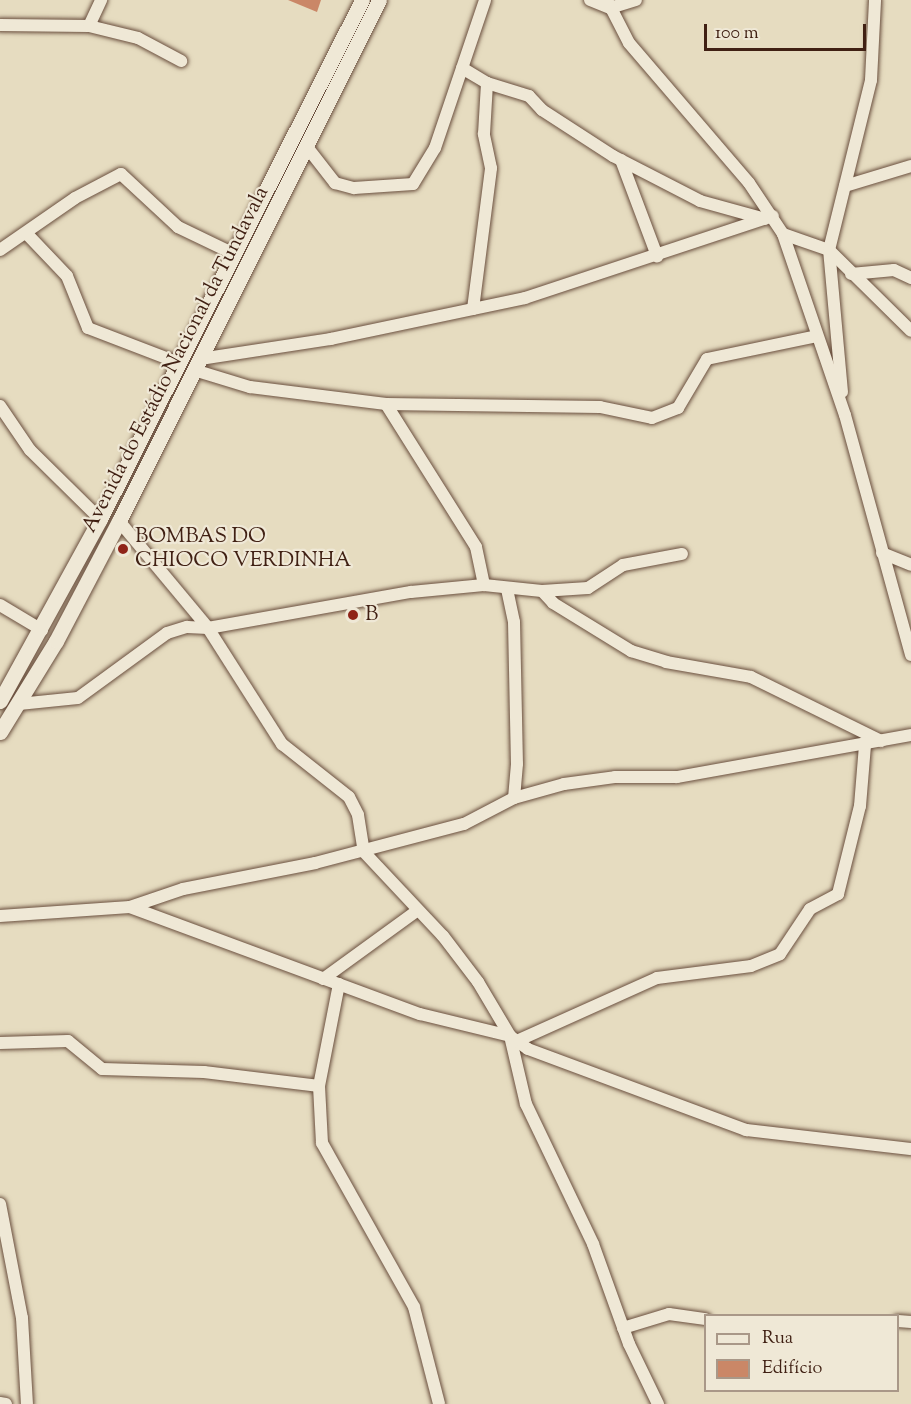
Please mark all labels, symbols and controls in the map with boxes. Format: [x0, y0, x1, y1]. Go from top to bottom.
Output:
scale bar [707, 12, 869, 50]
text: 100 m [715, 21, 759, 47]
street label: Avenida do Estádio Nacional da Tundavala [77, 183, 275, 537]
place label: BOMBAS DO CHIOCO VERDINHA [135, 524, 351, 574]
marker: BOMBAS DO CHIOCO VERDINHA [116, 542, 130, 556]
place label: B [365, 602, 378, 628]
marker: B [346, 608, 360, 622]
legend [704, 1314, 899, 1392]
text: Rua [762, 1326, 793, 1352]
text: Edifício [762, 1356, 822, 1382]

